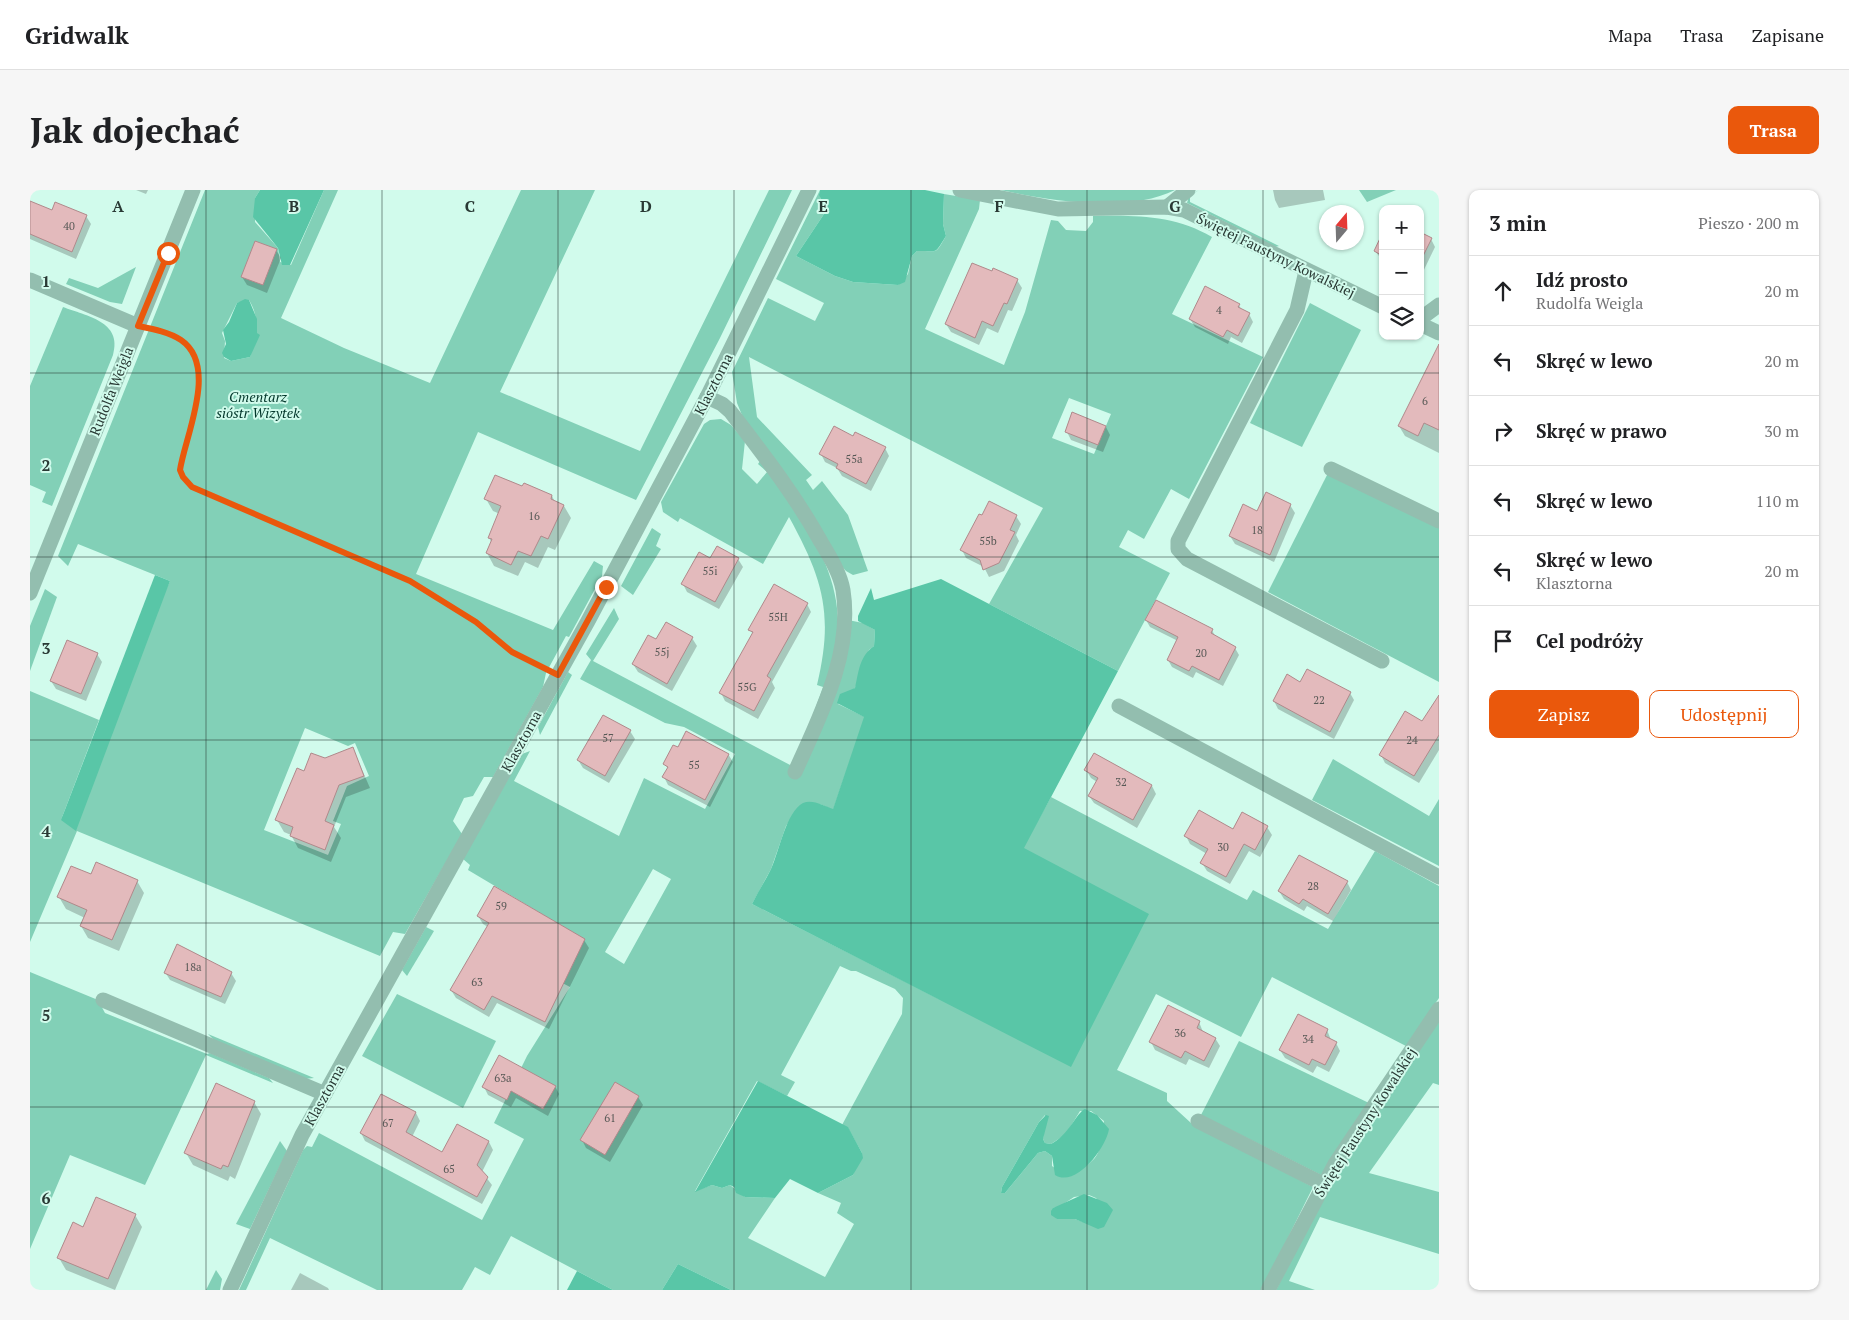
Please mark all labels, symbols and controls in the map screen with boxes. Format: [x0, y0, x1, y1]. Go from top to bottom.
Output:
text: Gridwalk [25, 19, 129, 51]
text: Mapa [1608, 23, 1652, 47]
text: Trasa [1680, 23, 1724, 47]
text: Zapisane [1752, 23, 1824, 47]
button: Trasa [1728, 106, 1819, 154]
text: Jak dojechać [30, 107, 240, 153]
text: A [112, 195, 124, 217]
text: B [289, 195, 299, 217]
text: C [465, 195, 475, 217]
text: D [640, 195, 652, 217]
text: E [818, 195, 828, 217]
text: F [994, 195, 1004, 217]
text: G [1169, 195, 1181, 217]
north arrow [1319, 205, 1364, 250]
map controls [1379, 205, 1424, 340]
button: + [1379, 205, 1424, 250]
street label: Świętej Faustyny Kowalskiej [1193, 208, 1359, 302]
text: 3 min [1489, 209, 1546, 237]
text: Pieszo · 200 m [1698, 212, 1799, 234]
house number: 40 [63, 219, 75, 233]
route start [157, 242, 180, 265]
button: − [1379, 250, 1424, 295]
text: Idź prosto [1536, 267, 1628, 292]
text: 1 [41, 270, 51, 292]
icon: ahead [1489, 277, 1517, 305]
text: 20 m [1764, 280, 1799, 302]
text: Rudolfa Weigla [1536, 292, 1643, 314]
button: layers [1379, 295, 1424, 340]
house number: 4 [1216, 303, 1222, 317]
street label: Rudolfa Weigla [85, 344, 137, 438]
icon: left [1489, 347, 1517, 375]
text: Skręć w lewo [1536, 348, 1653, 373]
street label: Klasztorna [689, 350, 737, 418]
text: 20 m [1764, 350, 1799, 372]
park label: Cmentarz sióstr Wizytek [216, 387, 300, 422]
house number: 6 [1422, 394, 1428, 408]
icon: right [1489, 417, 1517, 445]
text: Skręć w prawo [1536, 418, 1667, 443]
text: 30 m [1764, 420, 1799, 442]
house number: 55a [845, 452, 863, 466]
text: 2 [41, 454, 51, 476]
icon: left [1489, 487, 1517, 515]
text: Skręć w lewo [1536, 488, 1653, 513]
text: 110 m [1756, 490, 1799, 512]
house number: 16 [528, 509, 540, 523]
house number: 18 [1251, 523, 1263, 537]
house number: 55b [979, 534, 997, 548]
text: Skręć w lewo [1536, 547, 1653, 572]
icon: left [1489, 557, 1517, 585]
text: 20 m [1764, 560, 1799, 582]
house number: 55i [702, 564, 718, 578]
text: Klasztorna [1536, 572, 1612, 594]
route end [595, 576, 618, 599]
house number: 55H [768, 610, 788, 624]
icon: arrive [1489, 627, 1517, 655]
text: Cel podróży [1536, 628, 1643, 653]
text: 3 [41, 637, 51, 659]
house number: 55j [655, 645, 669, 659]
house number: 20 [1195, 646, 1207, 660]
house number: 55G [737, 680, 757, 694]
button: Zapisz [1489, 690, 1639, 738]
button: Udostępnij [1649, 690, 1799, 738]
house number: 22 [1313, 693, 1325, 707]
street label: Klasztorna [496, 707, 546, 775]
house number: 57 [602, 731, 614, 745]
house number: 24 [1406, 733, 1418, 747]
house number: 55 [688, 758, 700, 772]
house number: 32 [1115, 775, 1127, 789]
text: 4 [41, 820, 51, 842]
house number: 30 [1217, 840, 1229, 854]
house number: 28 [1307, 879, 1319, 893]
house number: 59 [495, 899, 507, 913]
house number: 18a [184, 960, 202, 974]
house number: 63 [471, 975, 483, 989]
text: 5 [41, 1004, 51, 1026]
house number: 36 [1174, 1026, 1186, 1040]
house number: 34 [1302, 1032, 1314, 1046]
street label: Świętej Faustyny Kowalskiej [1310, 1044, 1420, 1200]
street label: Klasztorna [299, 1061, 349, 1129]
house number: 63a [494, 1071, 512, 1085]
house number: 61 [604, 1111, 616, 1125]
house number: 67 [382, 1116, 394, 1130]
house number: 65 [443, 1162, 455, 1176]
text: 6 [41, 1187, 51, 1209]

